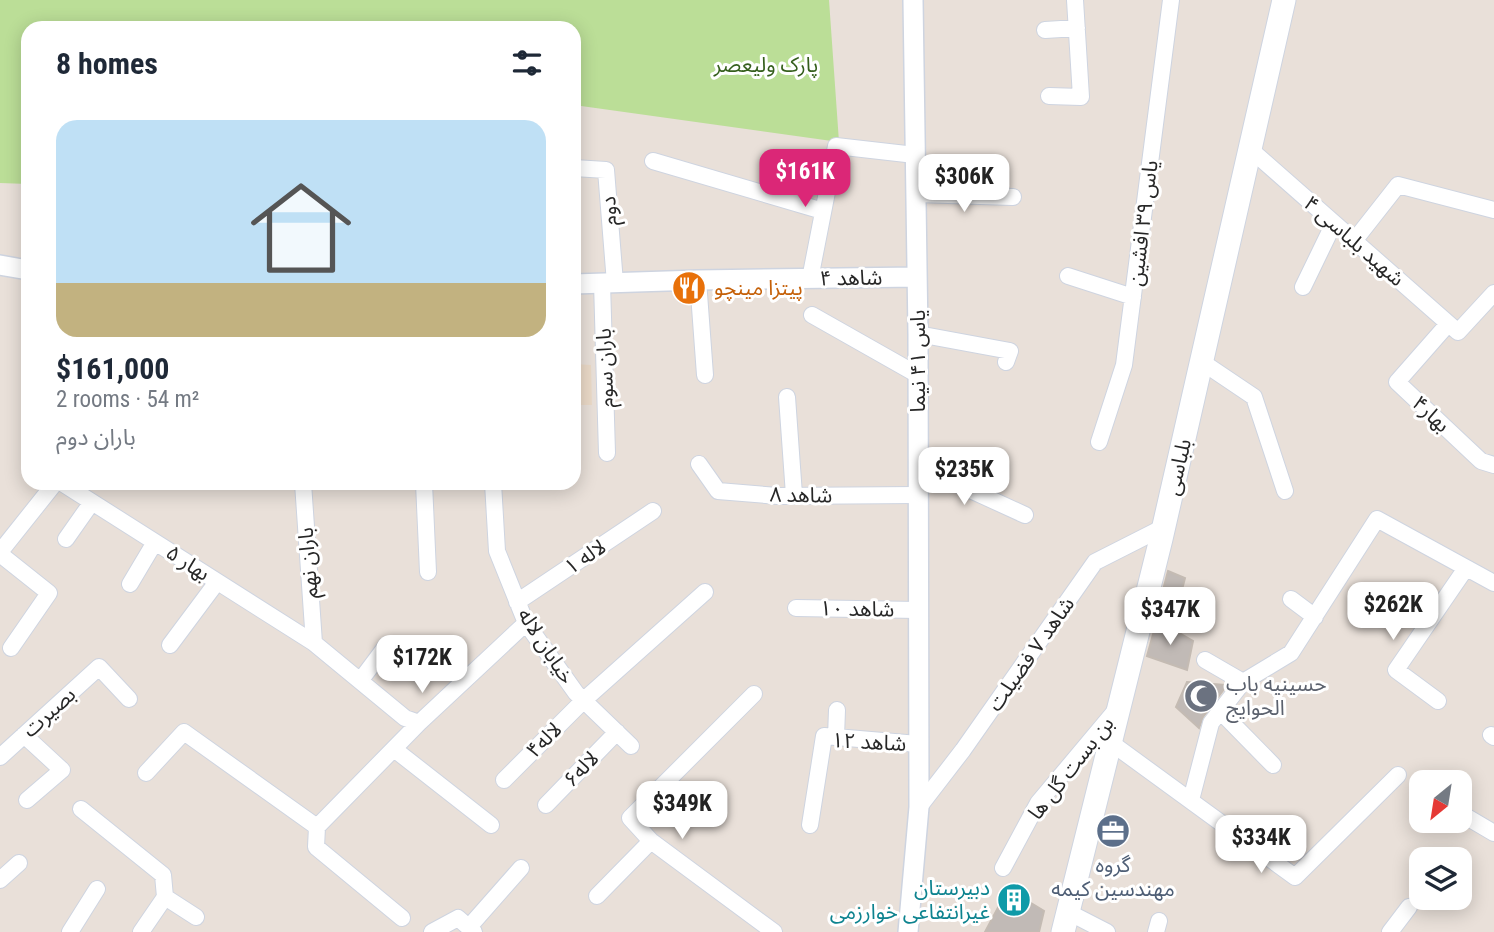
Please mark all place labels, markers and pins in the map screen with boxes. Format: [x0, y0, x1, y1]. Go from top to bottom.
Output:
pin: $161K [756, 150, 854, 209]
pin: $306K [915, 154, 1013, 214]
restaurant icon: پیتزا مینچو [670, 269, 708, 307]
place label: پیتزا مینچو [714, 276, 803, 301]
pin: $235K [915, 448, 1013, 507]
pin: $262K [1344, 582, 1442, 642]
pin: $347K [1121, 588, 1219, 647]
pin: $172K [373, 636, 471, 695]
place label: حسینیه باب الحوایج [1226, 672, 1327, 723]
mosque icon: حسینیه باب الحوایج [1182, 677, 1220, 715]
pin: $349K [633, 782, 731, 841]
office icon: گروه مهندسین کیمه [1094, 812, 1132, 850]
pin: $334K [1212, 816, 1310, 875]
place label: گروه مهندسین کیمه [1051, 853, 1175, 901]
place label: دبیرستان غیرانتفاعی خوارزمی [830, 876, 990, 924]
building icon: دبیرستان غیرانتفاعی خوارزمی [995, 881, 1033, 919]

